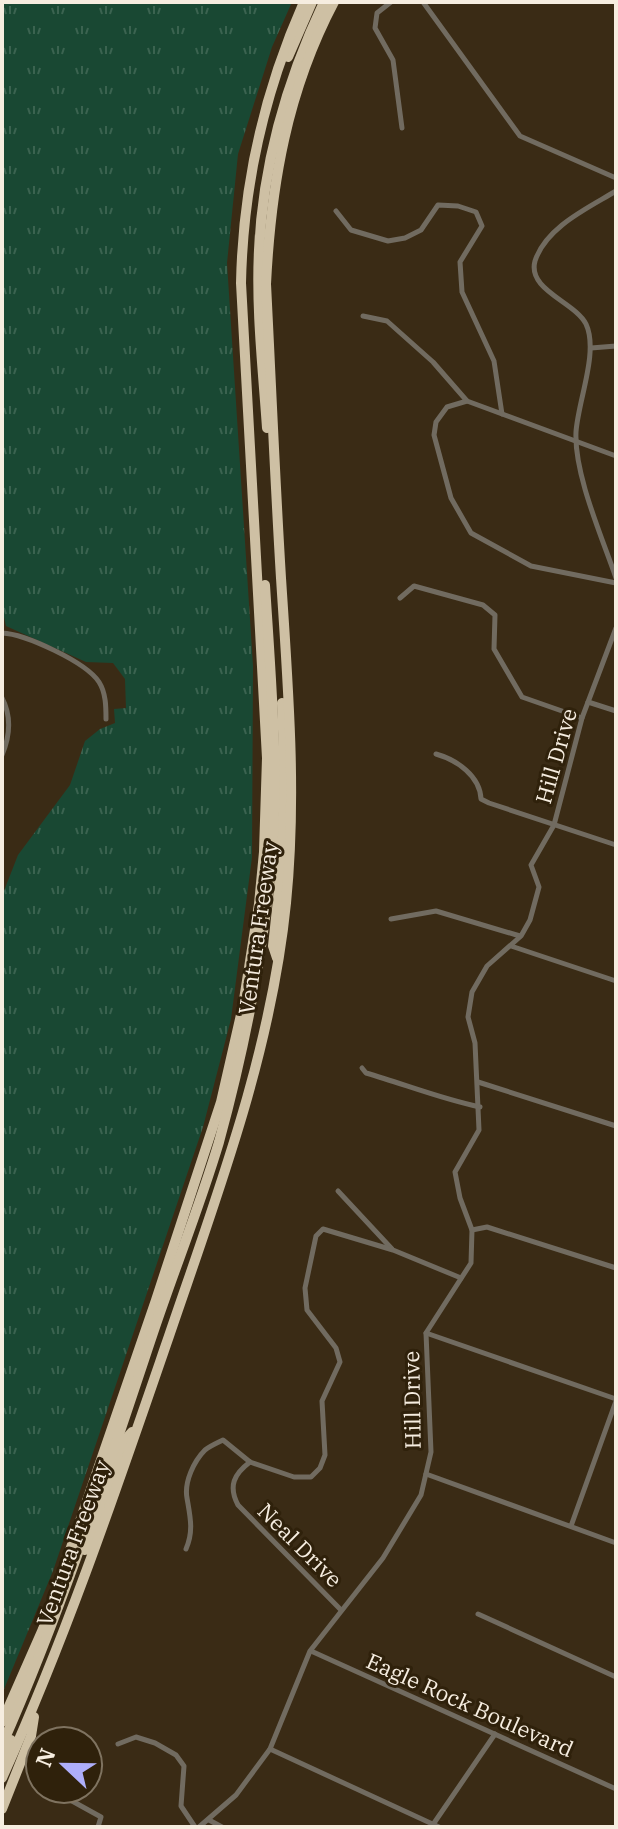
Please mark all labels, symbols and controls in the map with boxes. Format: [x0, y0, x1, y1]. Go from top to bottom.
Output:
street label: Hill Drive [528, 705, 583, 807]
street label: Ventura Freeway [231, 839, 284, 1016]
street label: Hill Drive [396, 1351, 427, 1449]
street label: Ventura Freeway [29, 1456, 116, 1630]
street label: Neal Drive [252, 1496, 349, 1593]
street label: Eagle Rock Boulevard [362, 1646, 578, 1763]
north arrow [24, 1725, 104, 1805]
text: N [28, 1744, 62, 1771]

